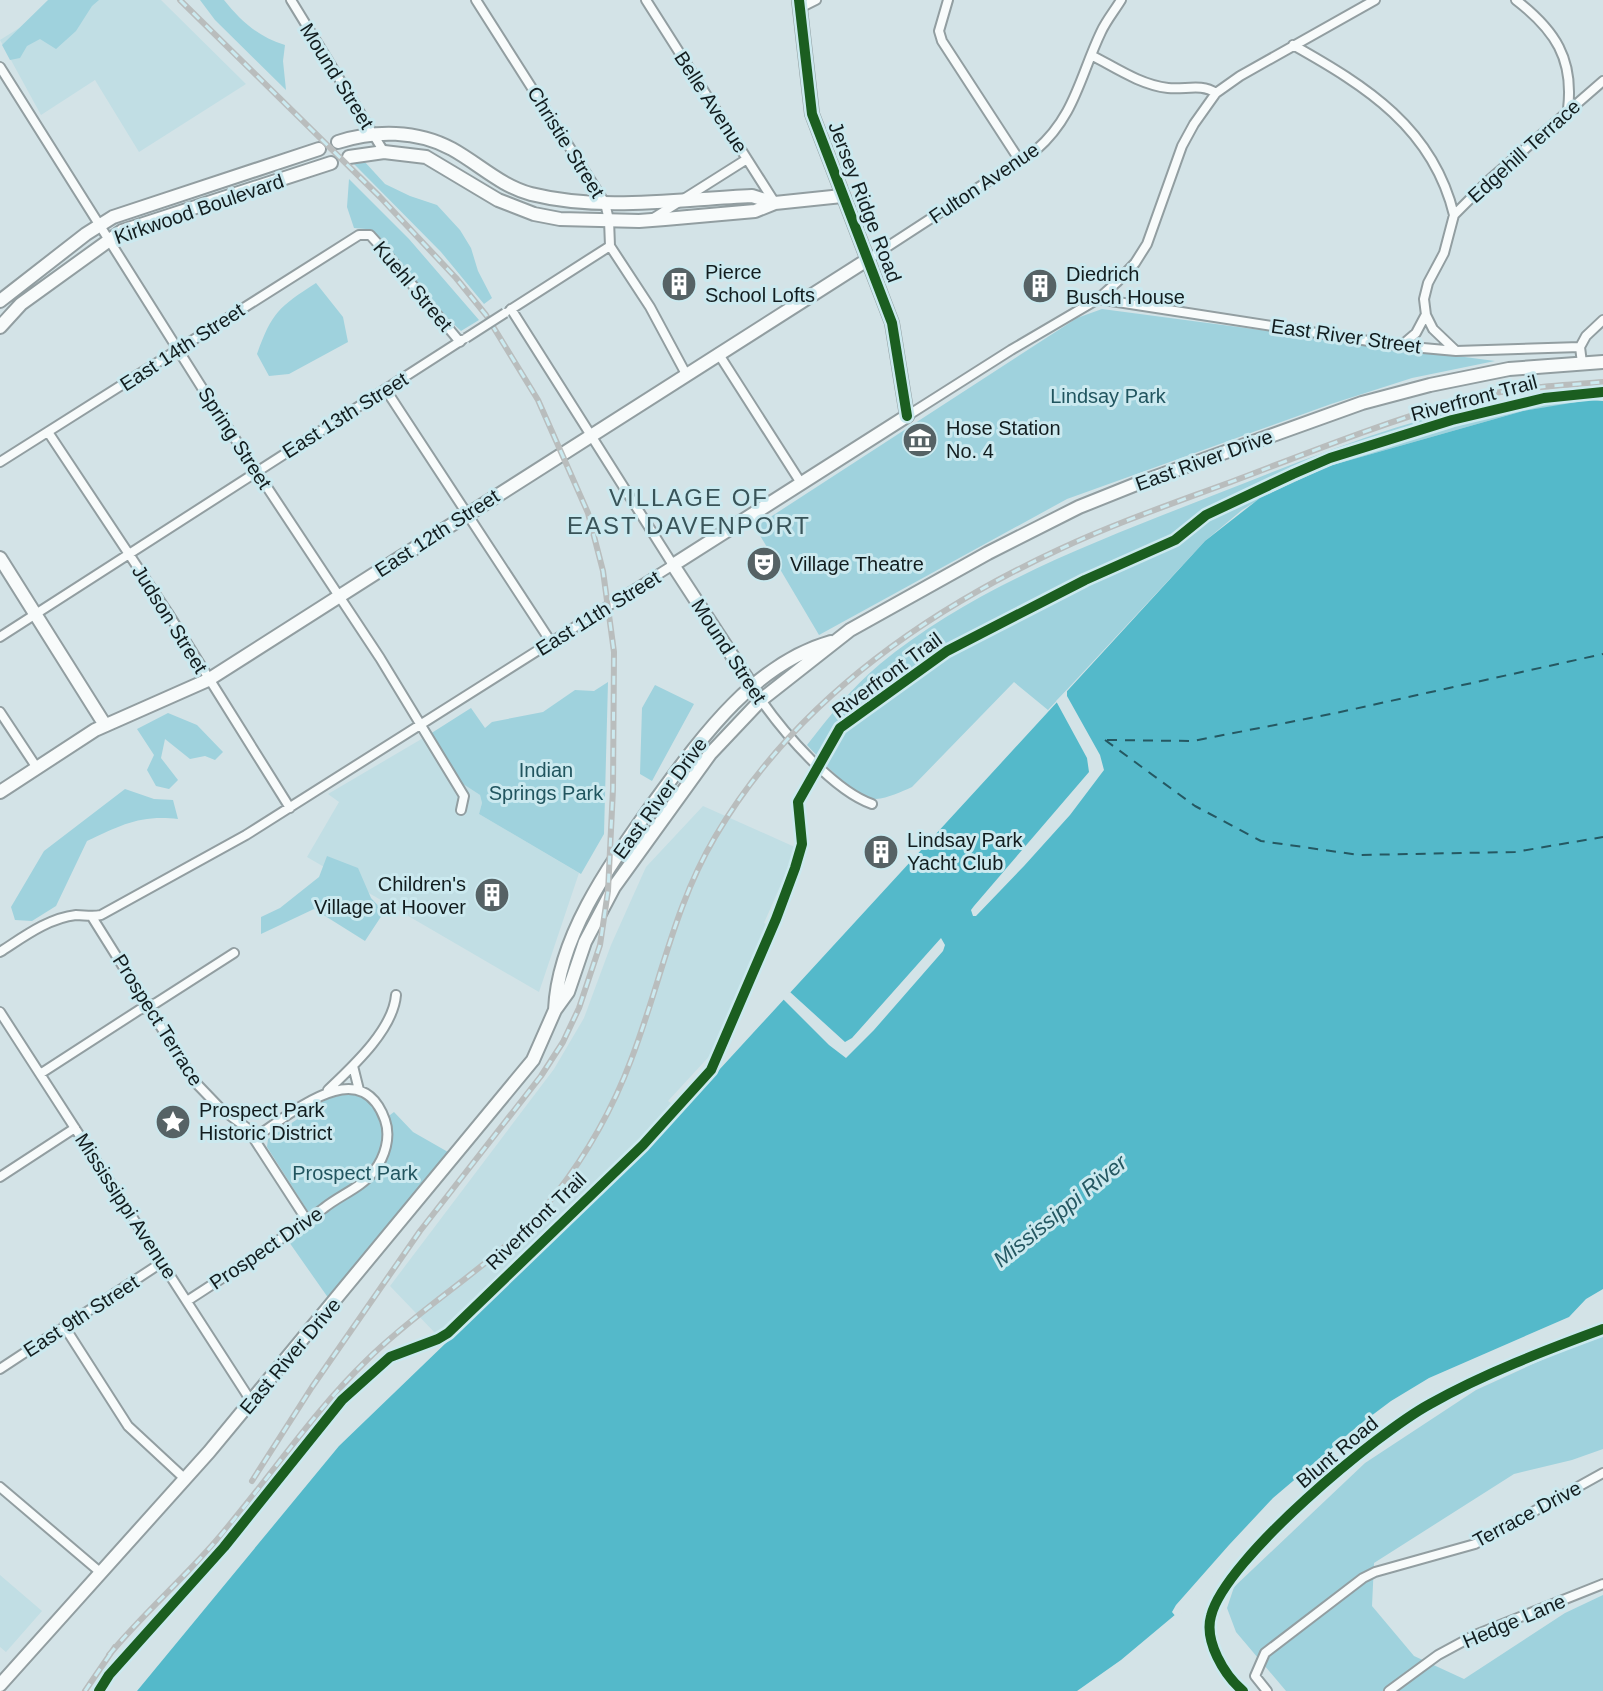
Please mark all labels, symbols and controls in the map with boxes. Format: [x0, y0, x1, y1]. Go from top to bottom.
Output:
street label: Mound Street [296, 19, 378, 133]
street label: Belle Avenue [670, 47, 752, 157]
street label: Christie Street [523, 82, 609, 202]
street label: Edgehill Terrace [1463, 95, 1585, 207]
street label: Jersey Ridge Road [824, 119, 906, 285]
street label: Fulton Avenue [925, 138, 1043, 228]
street label: Kirkwood Boulevard [111, 170, 287, 248]
street label: Kuehl Street [369, 237, 457, 336]
place label: Pierce School Lofts [705, 261, 815, 306]
place label: Diedrich Busch House [1066, 263, 1185, 308]
building icon: Pierce School Lofts [660, 265, 698, 303]
building icon: Diedrich Busch House [1021, 267, 1059, 305]
street label: East 14th Street [116, 298, 249, 395]
street label: East River Street [1270, 315, 1423, 357]
street label: East 13th Street [278, 367, 412, 462]
street label: Riverfront Trail [1408, 371, 1540, 425]
street label: Spring Street [194, 383, 276, 493]
park label: Lindsay Park [1050, 385, 1167, 407]
place label: Hose Station No. 4 [946, 417, 1061, 462]
museum icon: Hose Station No. 4 [901, 421, 939, 459]
street label: East River Drive [1132, 425, 1276, 495]
street label: East 12th Street [371, 484, 504, 581]
district label: VILLAGE OF EAST DAVENPORT [567, 484, 811, 539]
theatre icon: Village Theatre [745, 545, 783, 583]
place label: Village Theatre [790, 553, 924, 575]
street label: Judson Street [128, 561, 212, 678]
street label: East 11th Street [532, 566, 664, 660]
street label: Mound Street [687, 595, 771, 708]
street label: Riverfront Trail [828, 628, 946, 722]
street label: East River Drive [609, 733, 711, 863]
park label: Indian Springs Park [489, 759, 604, 804]
place label: Lindsay Park Yacht Club [907, 829, 1024, 874]
building icon: Lindsay Park Yacht Club [862, 833, 900, 871]
place label: Children's Village at Hoover [314, 873, 466, 918]
building icon: Children's Village at Hoover [473, 876, 511, 914]
street label: Prospect Terrace [109, 950, 207, 1090]
place label: Prospect Park Historic District [199, 1099, 333, 1144]
place icon: Prospect Park Historic District [154, 1103, 192, 1141]
street label: Mississippi Avenue [71, 1129, 181, 1283]
water label: Mississippi River [988, 1149, 1133, 1272]
park label: Prospect Park [292, 1162, 419, 1184]
street label: Riverfront Trail [482, 1168, 590, 1274]
street label: Prospect Drive [205, 1202, 327, 1294]
street label: East 9th Street [20, 1271, 143, 1361]
street label: East River Drive [235, 1294, 345, 1418]
street label: Blunt Road [1292, 1412, 1382, 1492]
street label: Terrace Drive [1469, 1476, 1585, 1552]
street label: Hedge Lane [1460, 1590, 1568, 1652]

